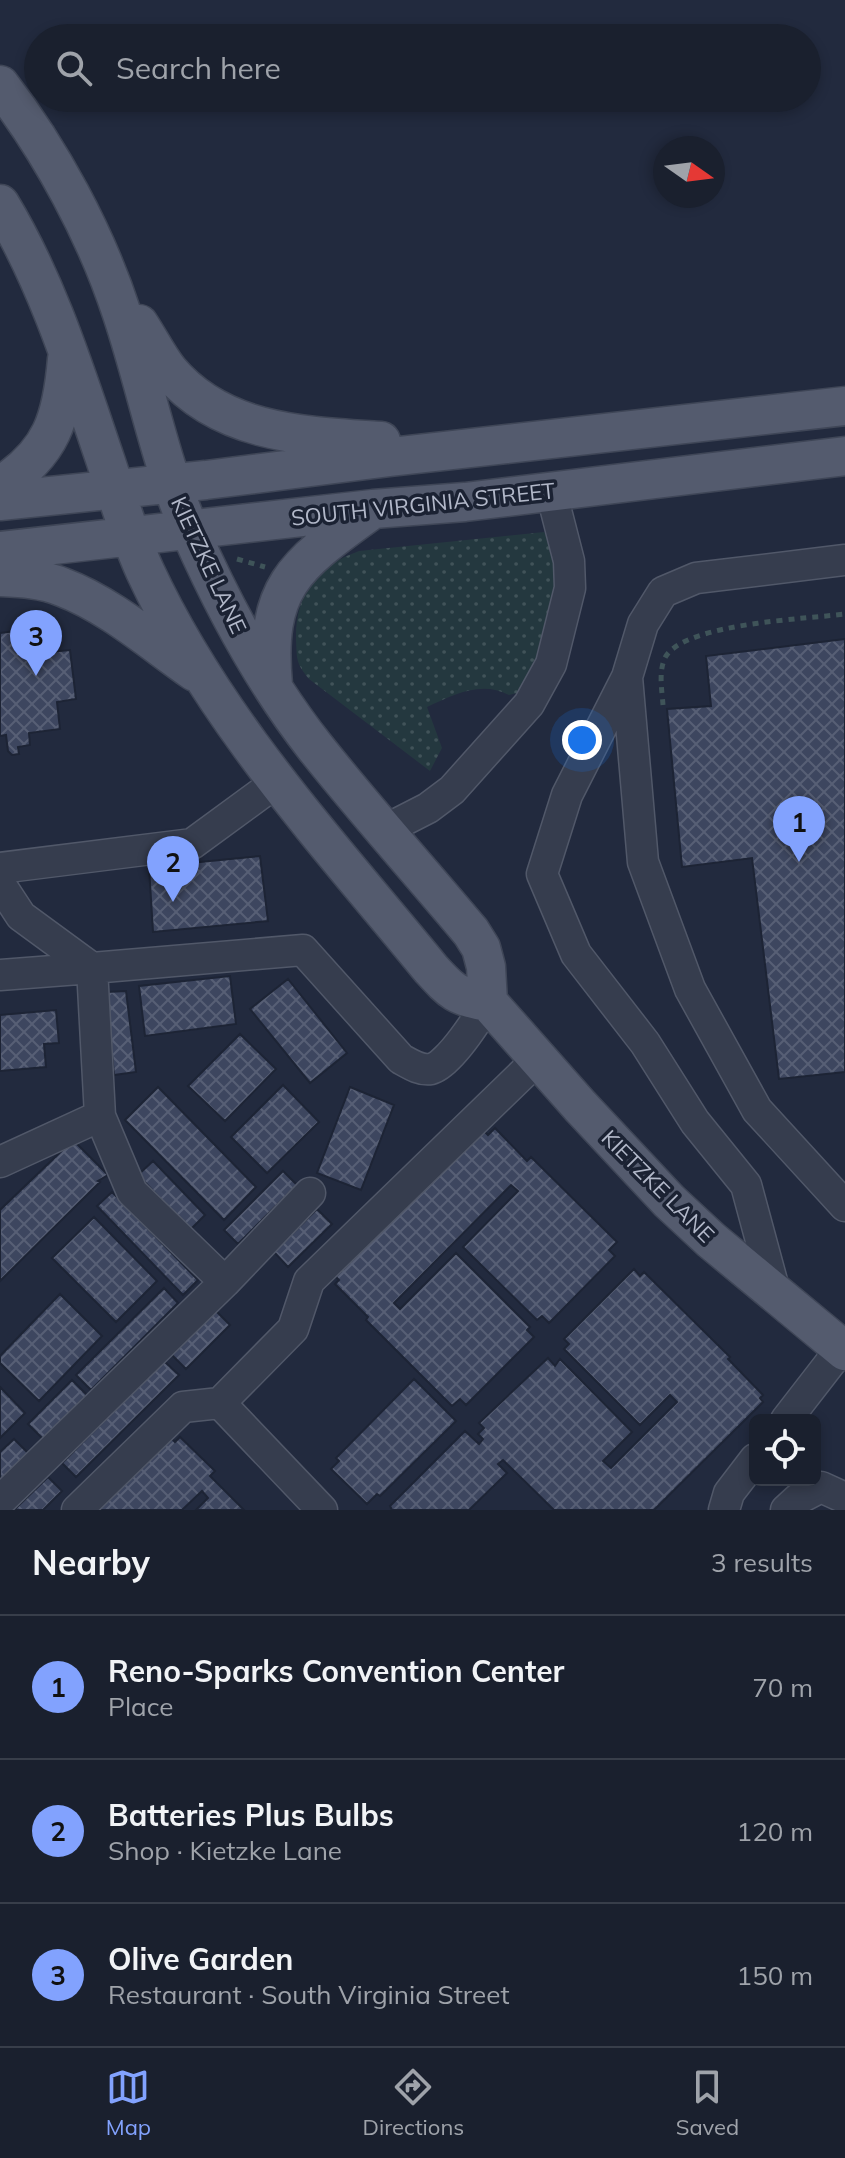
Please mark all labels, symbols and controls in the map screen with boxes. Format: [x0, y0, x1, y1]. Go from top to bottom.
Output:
search box [24, 24, 821, 112]
icon: search [52, 46, 96, 90]
text: Search here [116, 49, 281, 87]
north arrow [653, 136, 725, 208]
street label: SOUTH VIRGINIA STREET [290, 476, 556, 532]
street label: KIETZKE LANE [165, 492, 253, 638]
pin: 3 [10, 610, 62, 676]
your location [562, 720, 602, 760]
pin: 1 [773, 796, 825, 862]
pin: 2 [147, 836, 199, 902]
street label: KIETZKE LANE [596, 1124, 720, 1248]
map controls [749, 1414, 821, 1486]
button: locate [749, 1414, 821, 1486]
text: Nearby [32, 1541, 150, 1584]
text: 3 results [711, 1546, 813, 1579]
text: Reno-Sparks Convention Center [108, 1652, 564, 1690]
text: 1 [50, 1671, 66, 1704]
text: 70 m [752, 1671, 813, 1704]
text: Place [108, 1690, 173, 1723]
text: Batteries Plus Bulbs [108, 1796, 394, 1834]
text: 2 [50, 1815, 66, 1848]
text: 120 m [737, 1815, 813, 1848]
text: Shop · Kietzke Lane [108, 1834, 342, 1867]
text: Olive Garden [108, 1940, 293, 1978]
text: 3 [50, 1959, 66, 1992]
text: 150 m [737, 1959, 813, 1992]
text: Restaurant · South Virginia Street [108, 1978, 509, 2011]
tab: Map [106, 2065, 151, 2141]
tab: Directions [363, 2065, 464, 2141]
tab: Saved [676, 2065, 739, 2141]

